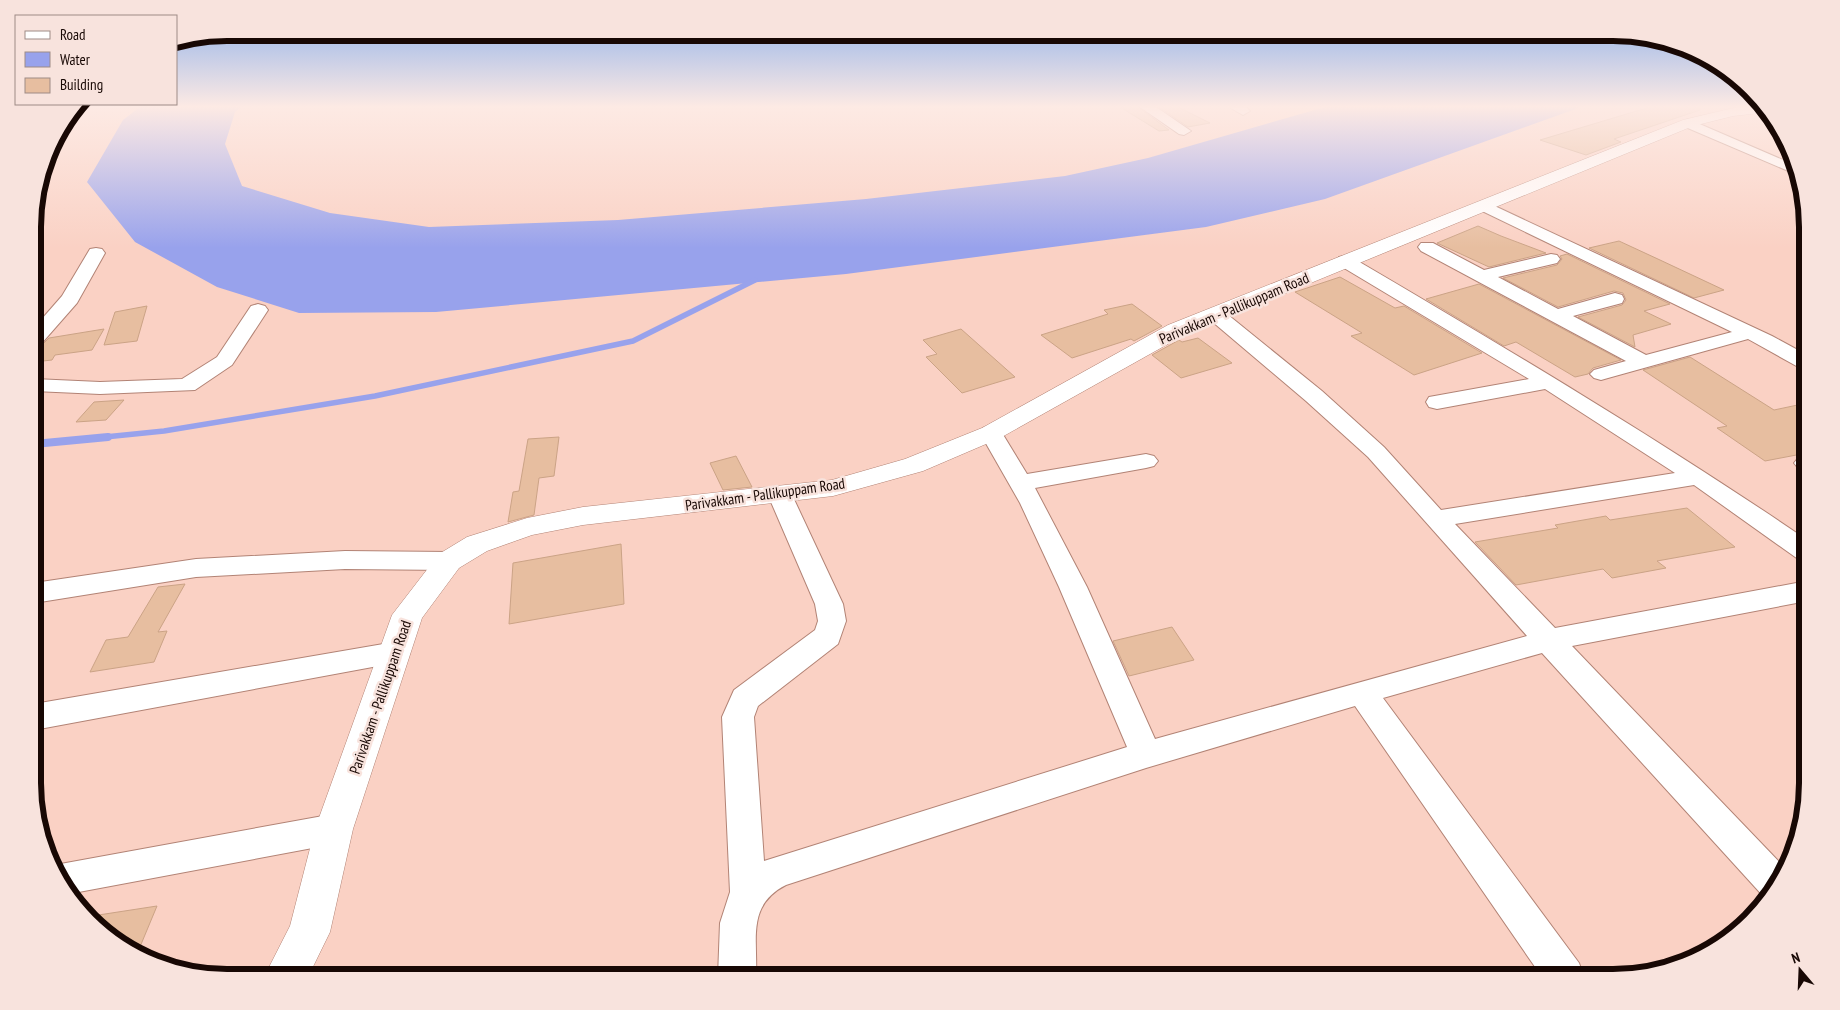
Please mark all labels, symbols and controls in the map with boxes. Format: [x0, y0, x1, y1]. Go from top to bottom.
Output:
legend [15, 15, 178, 105]
text: Road [60, 25, 86, 44]
text: Water [60, 50, 91, 69]
text: Building [60, 75, 103, 94]
street label: Parivakkam - Pallikuppam Road [1156, 268, 1312, 348]
street label: Parivakkam - Pallikuppam Road [684, 473, 846, 515]
street label: Parivakkam - Pallikuppam Road [345, 618, 415, 776]
north arrow [1775, 945, 1825, 995]
text: N [1789, 948, 1802, 967]

